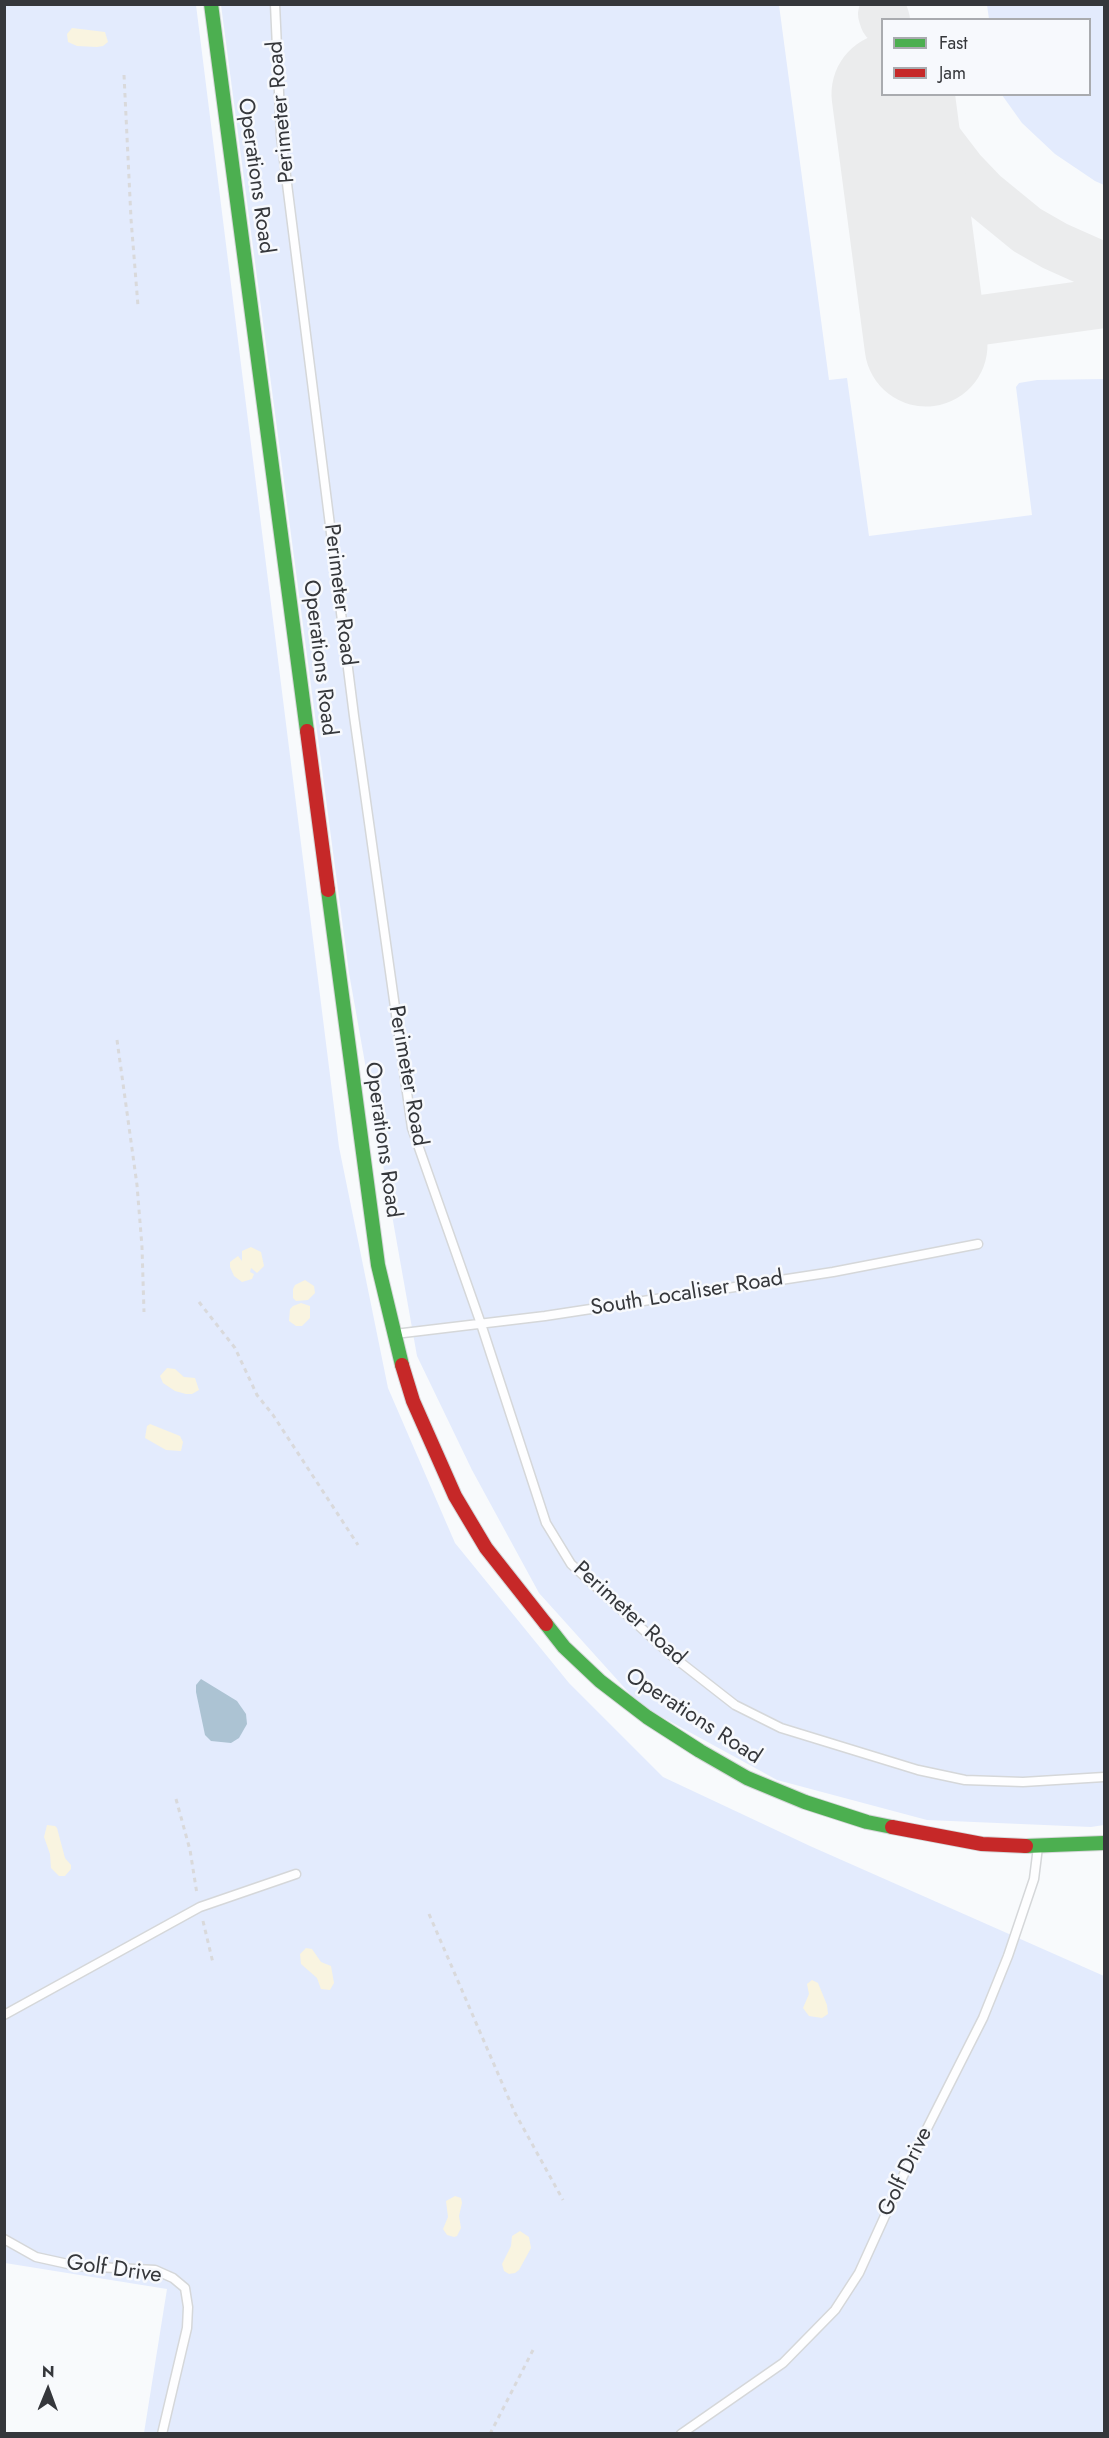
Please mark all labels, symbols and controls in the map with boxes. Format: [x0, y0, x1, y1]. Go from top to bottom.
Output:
legend [881, 18, 1091, 96]
text: Fast [939, 30, 968, 56]
street label: Perimeter Road [263, 40, 301, 184]
text: Jam [939, 60, 966, 86]
street label: Operations Road [231, 96, 279, 256]
street label: Perimeter Road [317, 523, 361, 667]
street label: Operations Road [296, 579, 342, 737]
street label: Perimeter Road [382, 1003, 432, 1149]
street label: Operations Road [358, 1060, 406, 1220]
street label: South Localiser Road [589, 1266, 785, 1322]
street label: Perimeter Road [567, 1556, 691, 1672]
street label: Operations Road [620, 1663, 766, 1771]
street label: Golf Drive [873, 2123, 939, 2221]
street label: Golf Drive [65, 2250, 163, 2290]
north arrow [18, 2360, 78, 2420]
text: N [42, 2360, 55, 2383]

